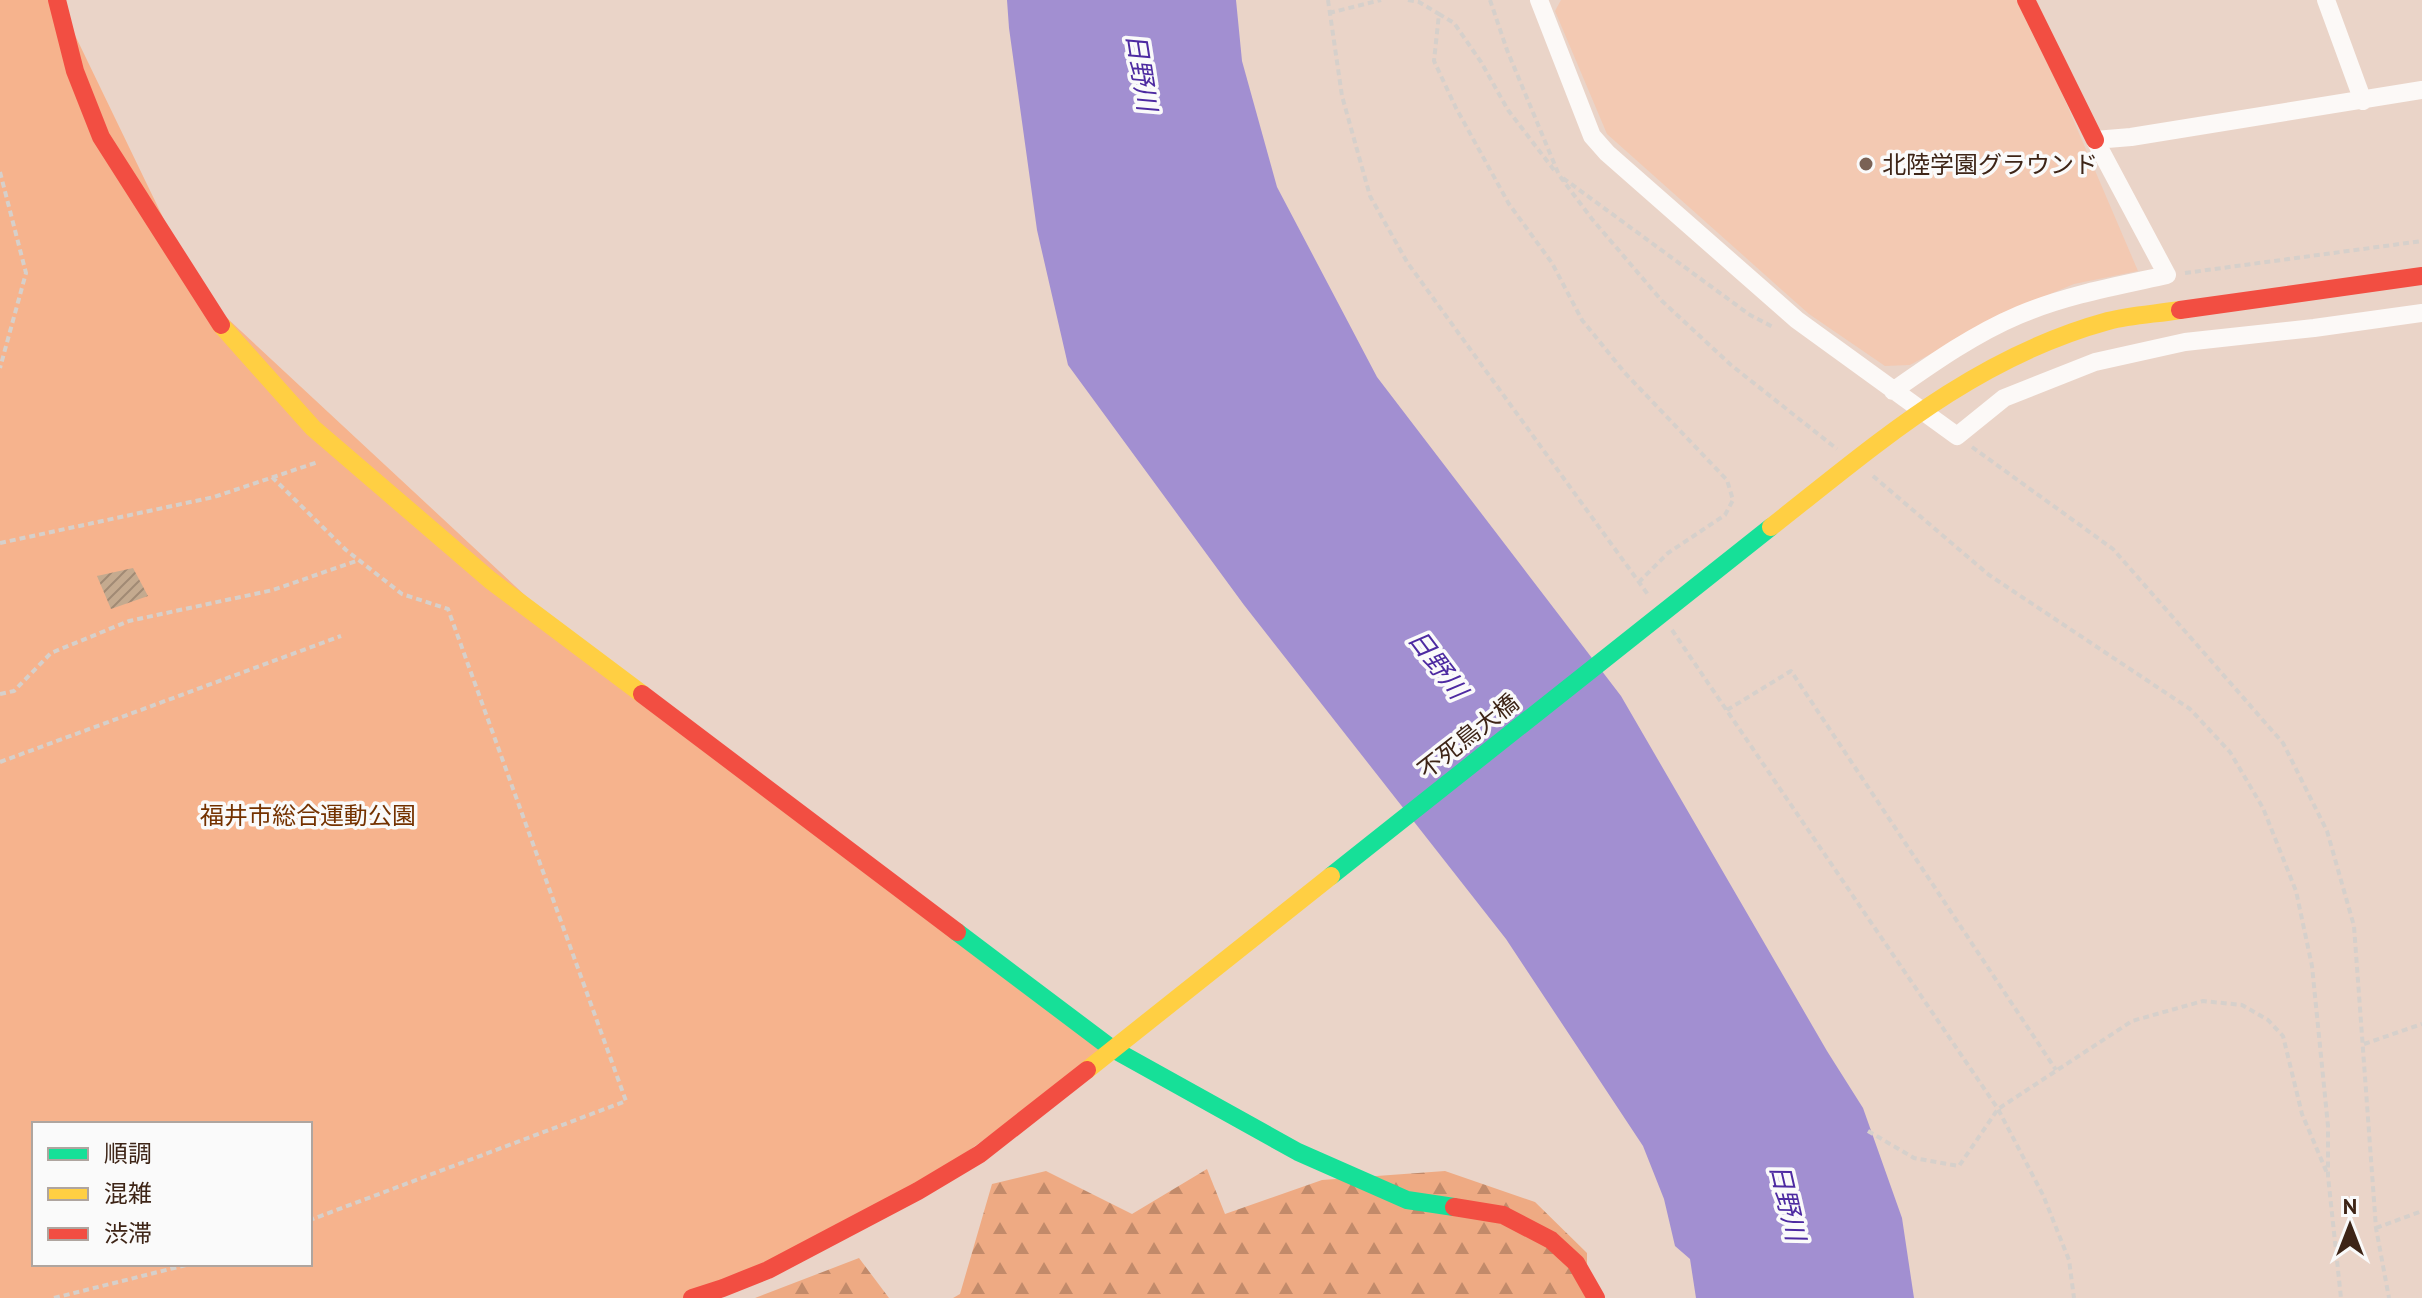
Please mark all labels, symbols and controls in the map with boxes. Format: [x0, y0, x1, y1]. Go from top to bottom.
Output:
water label: 日野川 [1120, 31, 1165, 116]
place label: 北陸学園グラウンド [1882, 149, 2098, 180]
marker: 北陸学園グラウンド [1857, 155, 1875, 173]
water label: 日野川 [1401, 623, 1476, 707]
street label: 不死鳥大橋 [1411, 687, 1525, 785]
park label: 福井市総合運動公園 [200, 800, 416, 831]
legend [32, 1122, 312, 1266]
text: 順調 [104, 1138, 152, 1169]
water label: 日野川 [1763, 1160, 1814, 1247]
text: 混雑 [104, 1178, 152, 1209]
north arrow [2310, 1186, 2390, 1266]
text: N [2343, 1192, 2357, 1220]
text: 渋滞 [104, 1218, 152, 1249]

